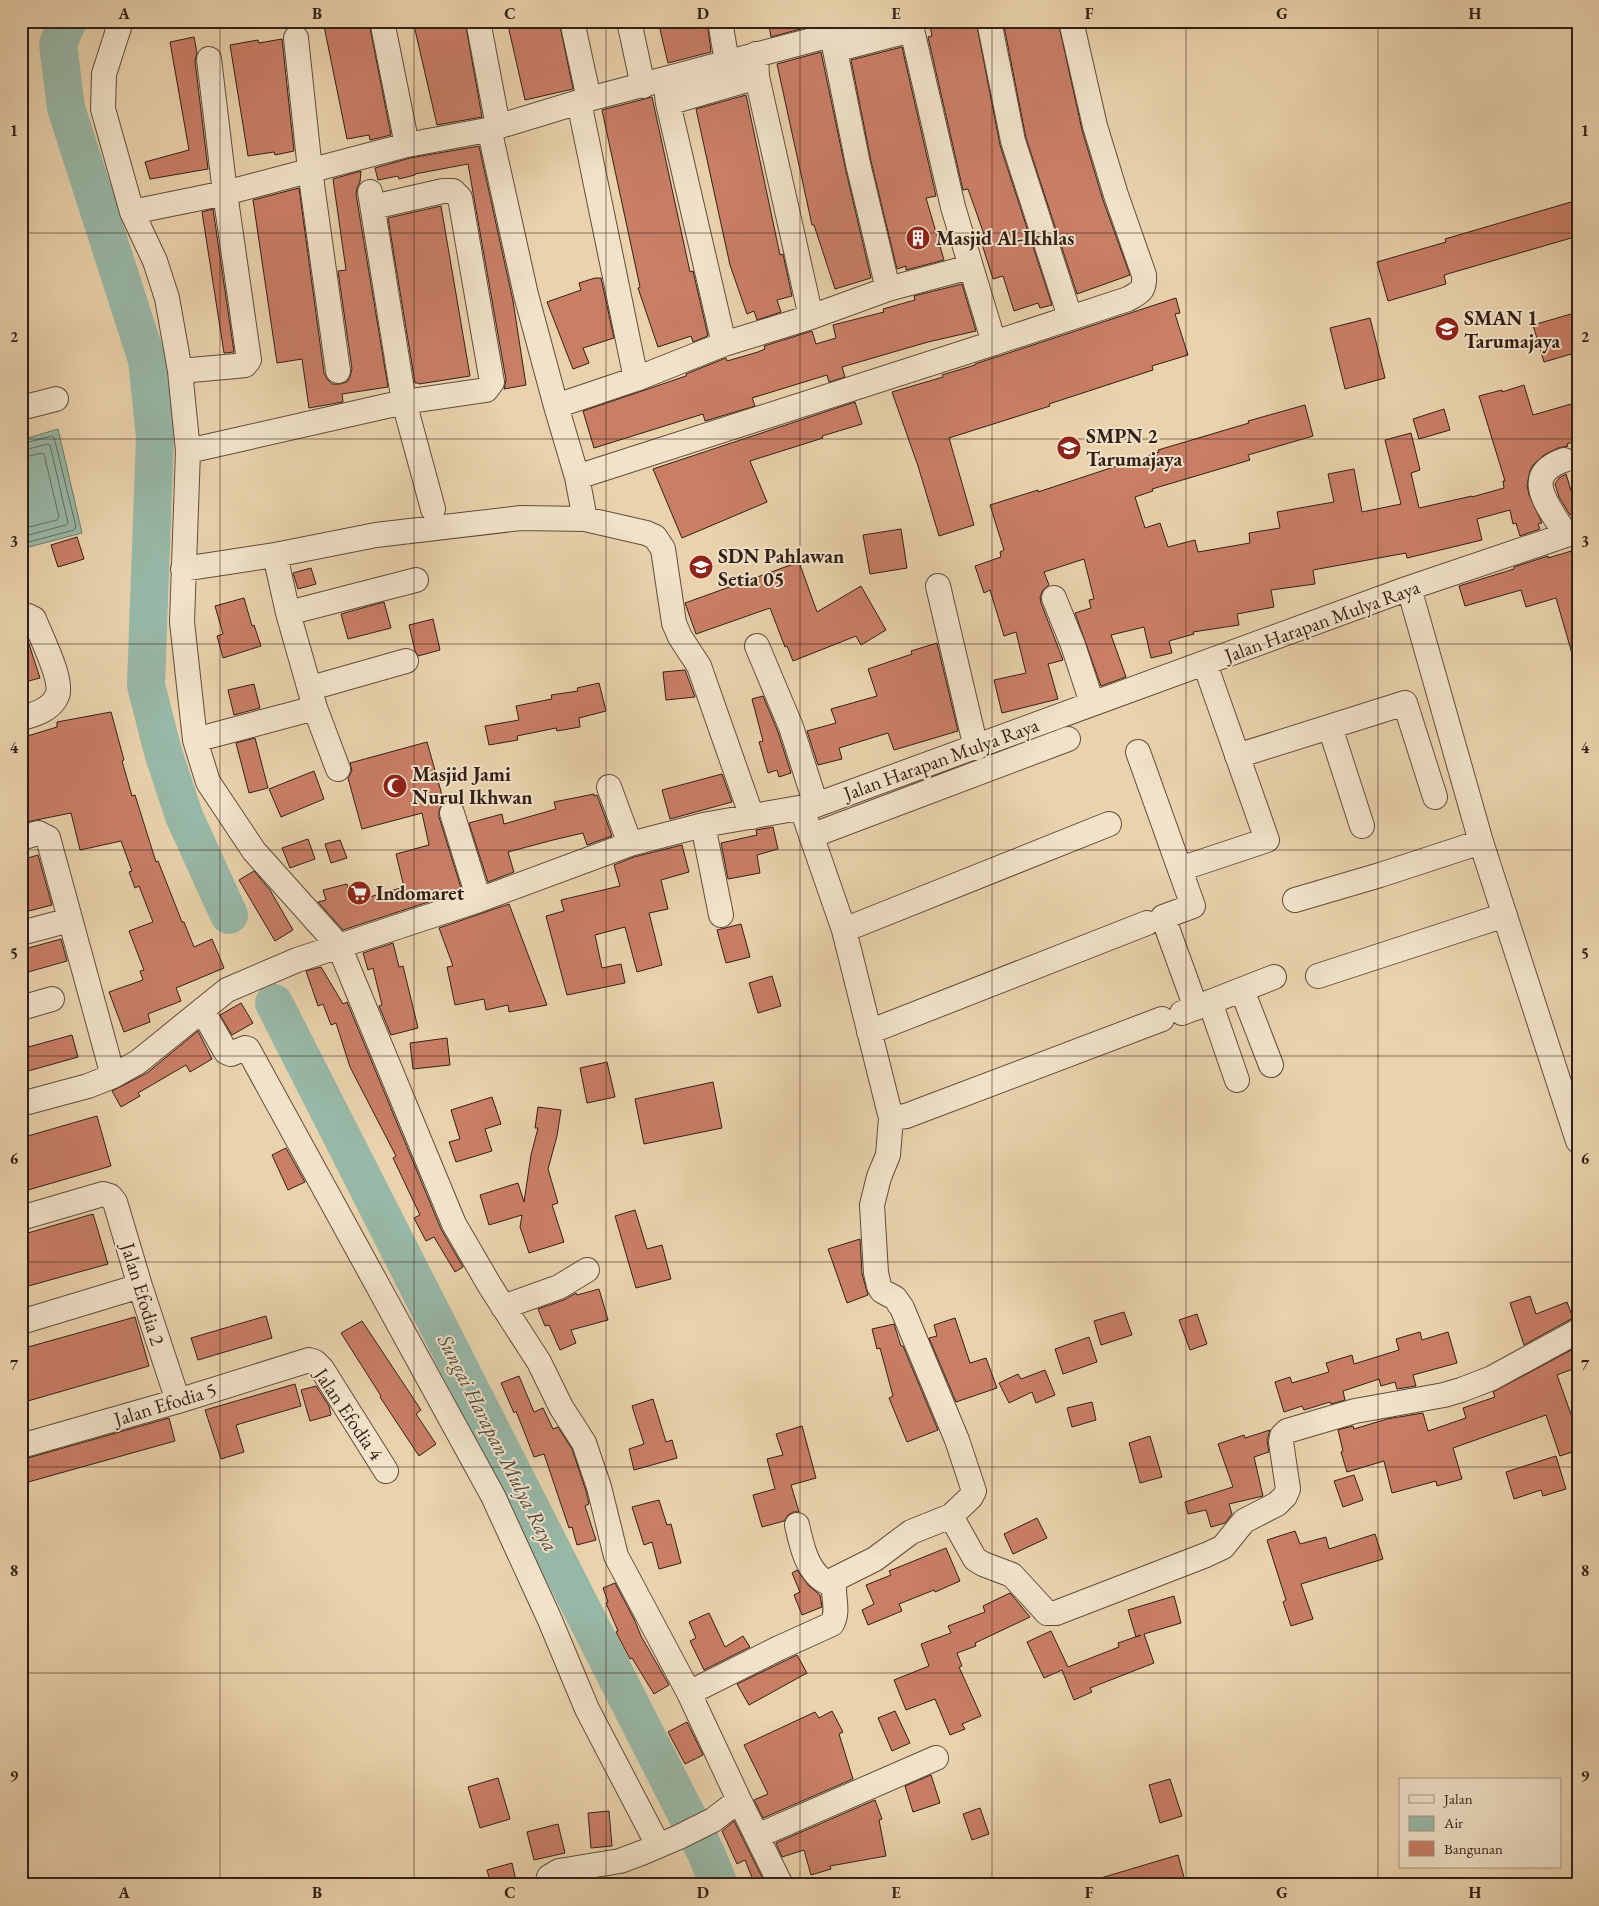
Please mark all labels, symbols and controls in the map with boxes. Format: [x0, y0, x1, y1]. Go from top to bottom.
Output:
text: A [117, 3, 130, 24]
text: B [312, 3, 322, 24]
text: C [504, 3, 516, 24]
text: D [697, 3, 709, 24]
text: E [891, 3, 901, 24]
text: F [1085, 3, 1094, 24]
text: G [1276, 3, 1288, 24]
text: H [1469, 3, 1482, 24]
text: 1 [10, 120, 18, 141]
text: 1 [1581, 120, 1589, 141]
building icon: Masjid Al-Ikhlas [905, 225, 931, 251]
place label: Masjid Al-Ikhlas [936, 225, 1074, 251]
place label: SMAN 1 Tarumajaya [1464, 305, 1560, 354]
school or university icon: SMAN 1 Tarumajaya [1434, 316, 1460, 342]
text: 2 [10, 326, 19, 347]
text: 2 [1581, 326, 1590, 347]
place label: SMPN 2 Tarumajaya [1086, 423, 1182, 472]
school or university icon: SMPN 2 Tarumajaya [1056, 435, 1082, 461]
text: 3 [10, 531, 18, 552]
text: 3 [1581, 531, 1589, 552]
place label: SDN Pahlawan Setia 05 [718, 543, 844, 592]
school or university icon: SDN Pahlawan Setia 05 [688, 554, 714, 580]
street label: Jalan Harapan Mulya Raya [1219, 574, 1423, 669]
street label: Jalan Harapan Mulya Raya [838, 712, 1042, 807]
text: 4 [10, 737, 19, 758]
text: 4 [1581, 737, 1590, 758]
place label: Masjid Jami Nurul Ikhwan [412, 761, 532, 810]
mosque icon: Masjid Jami Nurul Ikhwan [382, 773, 408, 799]
supermarket icon: Indomaret [346, 880, 372, 906]
place label: Indomaret [376, 880, 465, 906]
text: 5 [10, 943, 18, 964]
text: 5 [1581, 943, 1589, 964]
text: 6 [10, 1148, 19, 1169]
text: 6 [1581, 1148, 1590, 1169]
street label: Jalan Efodia 2 [115, 1238, 171, 1349]
water label: Sungai Harapan Mulya Raya [431, 1329, 565, 1556]
text: 7 [10, 1354, 19, 1375]
text: 7 [1581, 1354, 1590, 1375]
street label: Jalan Efodia 4 [308, 1361, 390, 1465]
street label: Jalan Efodia 5 [109, 1376, 219, 1432]
text: 8 [10, 1560, 18, 1581]
text: 8 [1581, 1560, 1589, 1581]
text: 9 [10, 1765, 19, 1786]
text: 9 [1581, 1765, 1590, 1786]
legend [1399, 1778, 1562, 1868]
text: Jalan [1442, 1789, 1473, 1808]
text: Air [1443, 1813, 1463, 1832]
text: Bangunan [1444, 1839, 1503, 1858]
text: A [117, 1882, 130, 1903]
text: B [312, 1882, 322, 1903]
text: C [504, 1882, 516, 1903]
text: D [697, 1882, 709, 1903]
text: E [891, 1882, 901, 1903]
text: F [1085, 1882, 1094, 1903]
text: G [1276, 1882, 1288, 1903]
text: H [1469, 1882, 1482, 1903]

